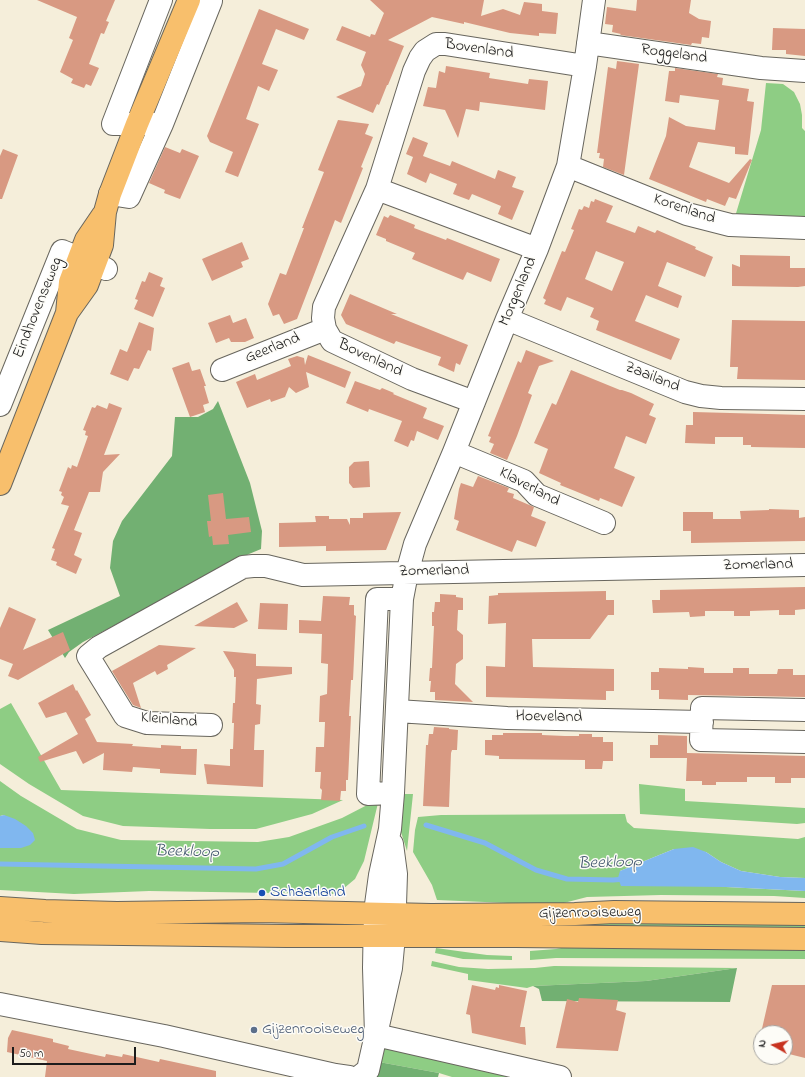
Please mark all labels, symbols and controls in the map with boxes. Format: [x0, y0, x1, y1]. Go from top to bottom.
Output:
street label: Bovenland [443, 36, 515, 64]
street label: Roggeland [640, 41, 708, 69]
street label: Korenland [650, 190, 718, 230]
street label: Morgenland [496, 254, 542, 330]
street label: Eindhovenseweg [10, 255, 68, 361]
street label: Geerland [243, 329, 303, 369]
street label: Bovenland [335, 336, 405, 382]
street label: Zaailand [622, 358, 682, 398]
street label: Klaverland [495, 464, 563, 512]
street label: Zomerland [723, 556, 793, 576]
street label: Zomerland [399, 562, 469, 582]
street label: Hoeveland [515, 708, 583, 728]
street label: Kleinland [140, 709, 198, 733]
water label: Beekloop [155, 842, 219, 864]
water label: Beekloop [578, 853, 642, 875]
place label: Schaarland [270, 883, 345, 903]
marker: Schaarland [257, 888, 267, 898]
street label: Gijzenrooiseweg [539, 904, 641, 924]
place label: Gijzenrooiseweg [262, 1020, 365, 1040]
marker: Gijzenrooiseweg [249, 1025, 259, 1035]
north arrow [753, 1025, 793, 1065]
scale bar [14, 1039, 138, 1065]
text: N [754, 1039, 771, 1048]
text: 50 m [19, 1045, 43, 1063]

